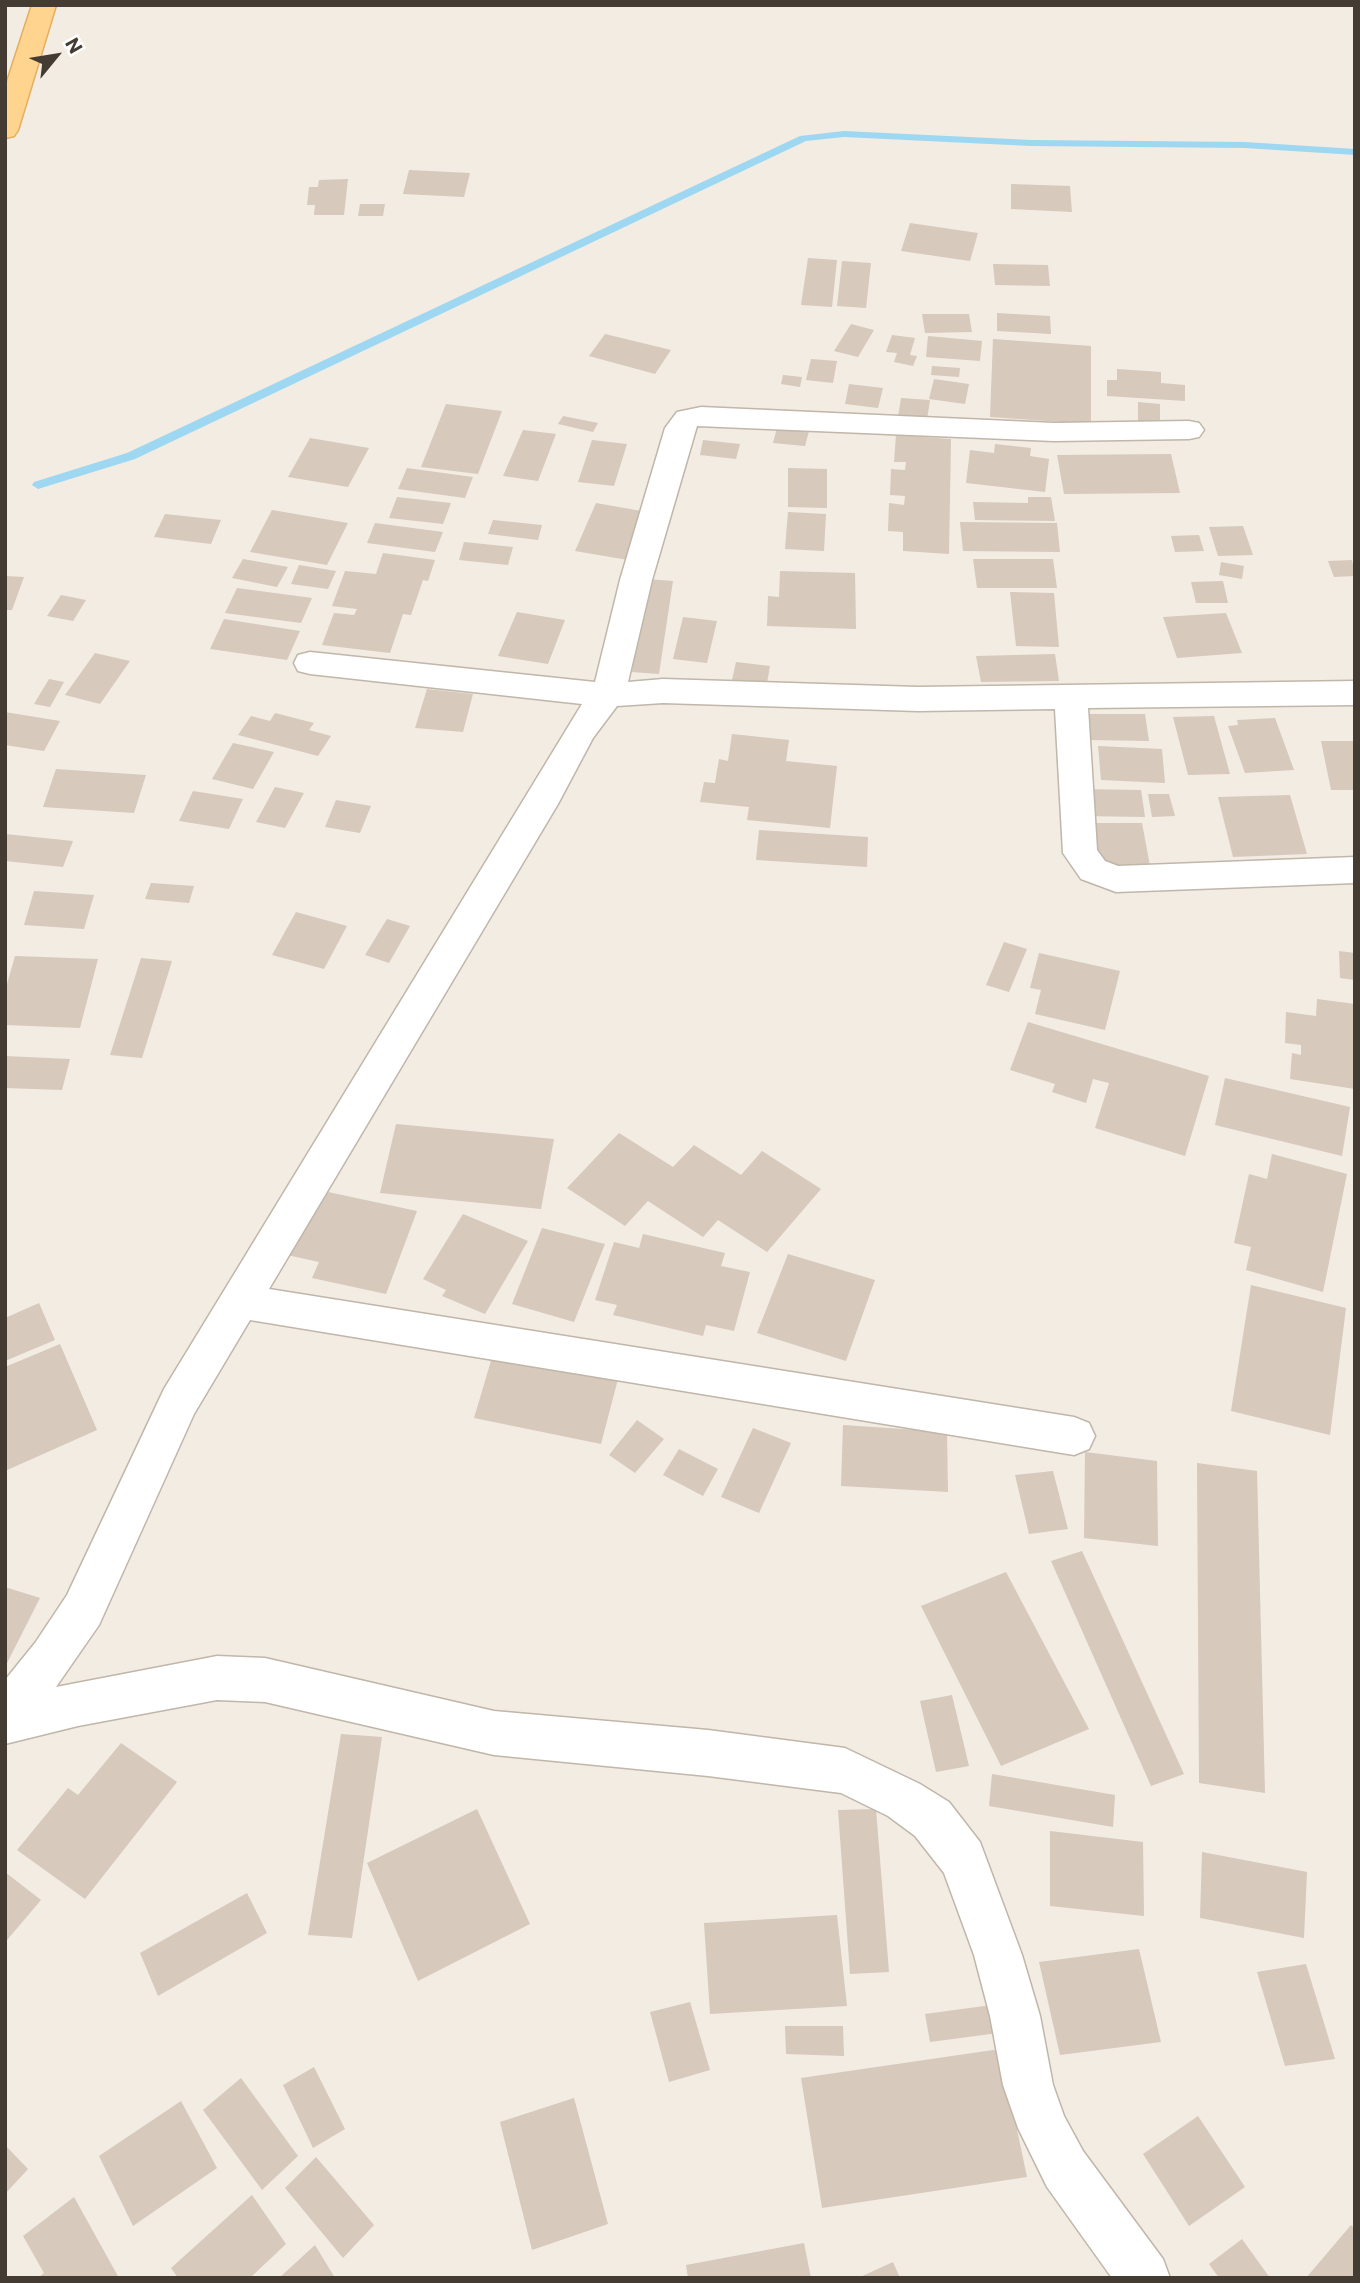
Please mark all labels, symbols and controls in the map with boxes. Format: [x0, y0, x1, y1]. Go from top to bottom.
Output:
north arrow [21, 21, 91, 91]
text: N [61, 33, 88, 57]

